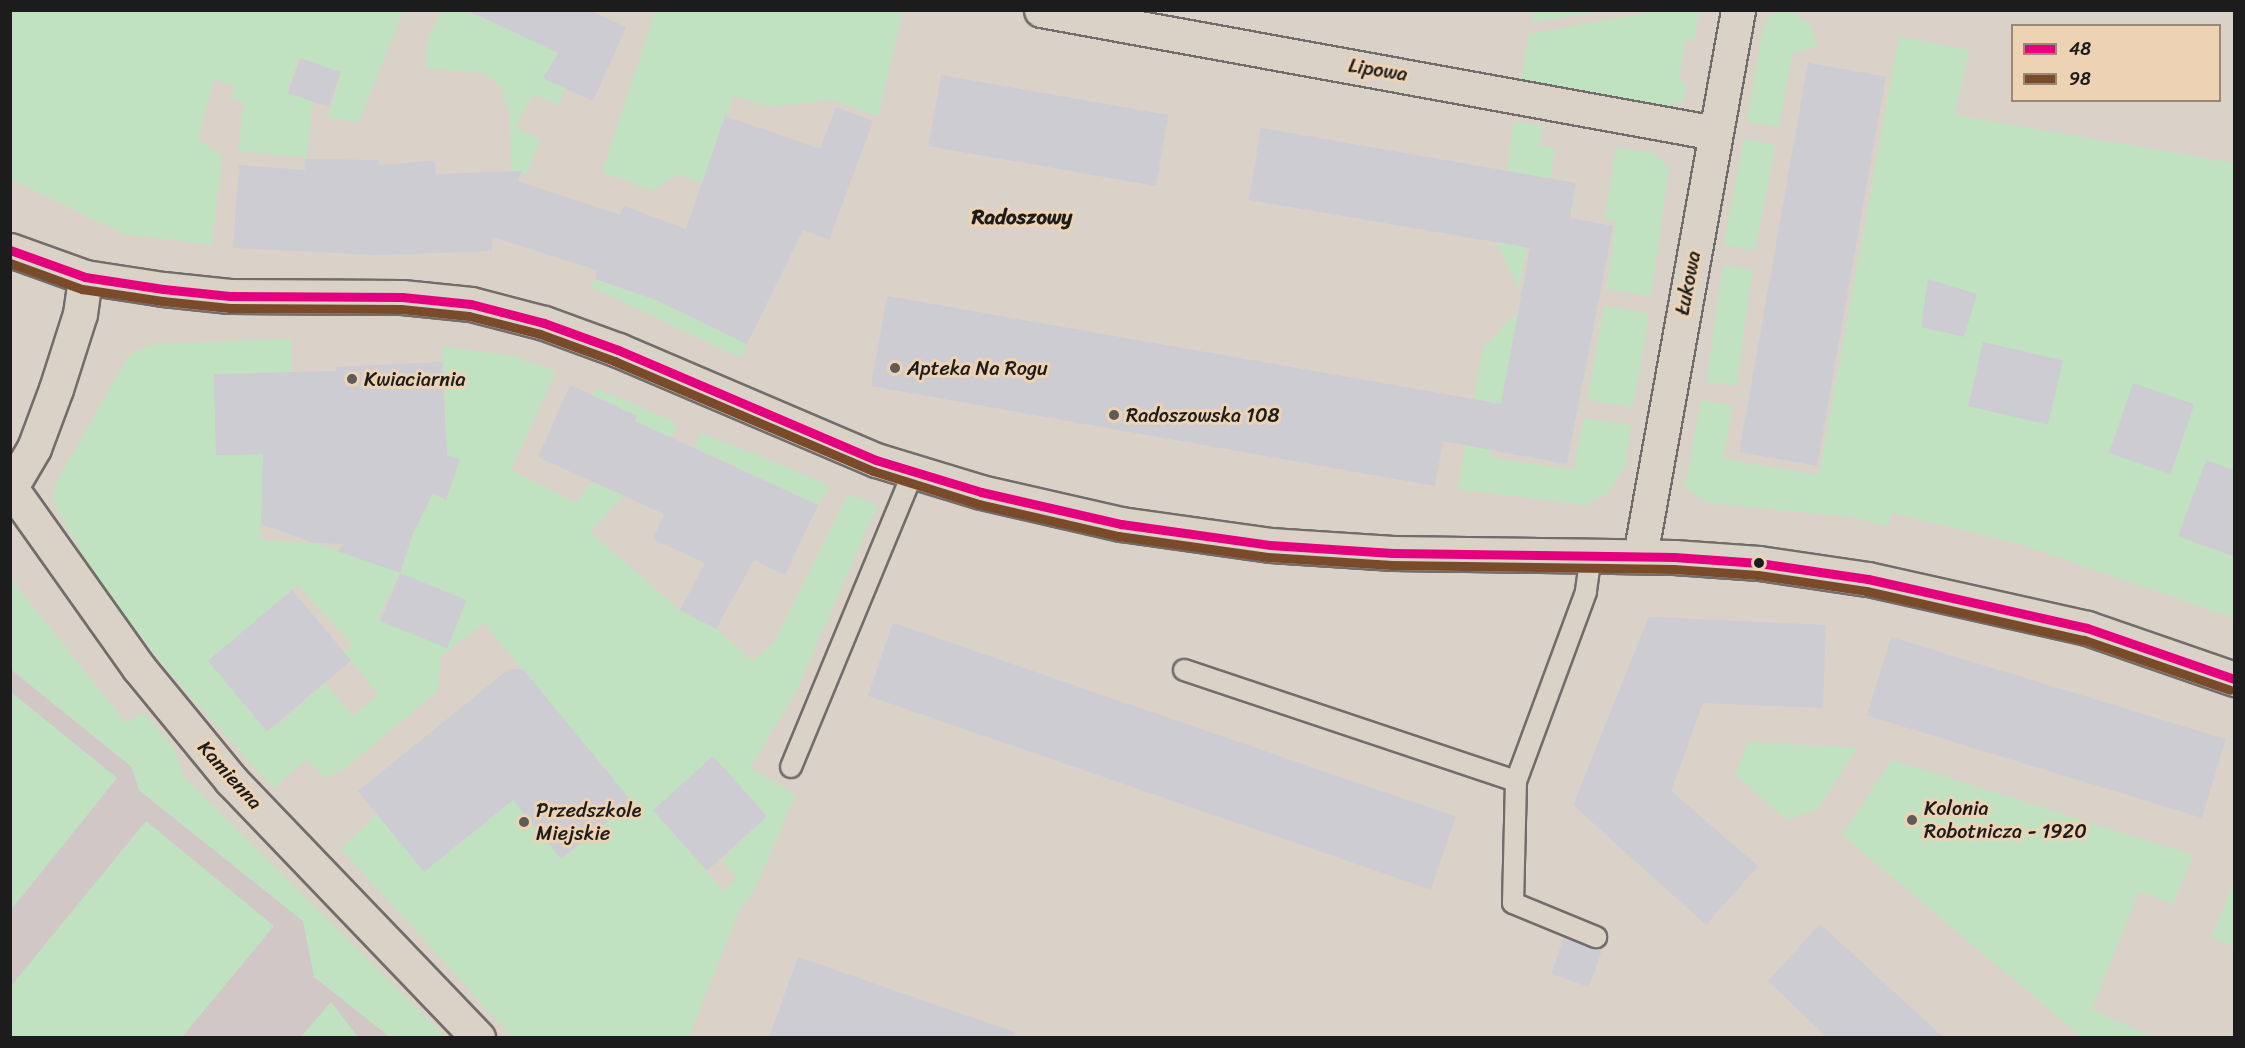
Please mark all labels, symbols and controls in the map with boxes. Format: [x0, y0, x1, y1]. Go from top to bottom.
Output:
legend [2011, 24, 2221, 102]
text: 48 [2069, 33, 2091, 65]
street label: Lipowa [1347, 54, 1409, 86]
text: 98 [2069, 63, 2091, 95]
district label: Radoszowy [972, 204, 1072, 230]
street label: Łukowa [1670, 249, 1706, 317]
place label: Apteka Na Rogu [907, 356, 1048, 380]
marker: Apteka Na Rogu [888, 361, 902, 375]
place label: Kwiaciarnia [364, 367, 466, 391]
marker: Kwiaciarnia [345, 372, 359, 386]
place label: Radoszowska 108 [1126, 403, 1280, 427]
marker: Radoszowska 108 [1107, 408, 1121, 422]
unlabelled marker [1753, 557, 1765, 569]
street label: Kamienna [193, 736, 267, 814]
place label: Kolonia Robotnicza - 1920 [1924, 796, 2087, 843]
place label: Przedszkole Miejskie [536, 798, 641, 845]
marker: Kolonia Robotnicza - 1920 [1905, 813, 1919, 827]
marker: Przedszkole Miejskie [517, 815, 531, 829]

